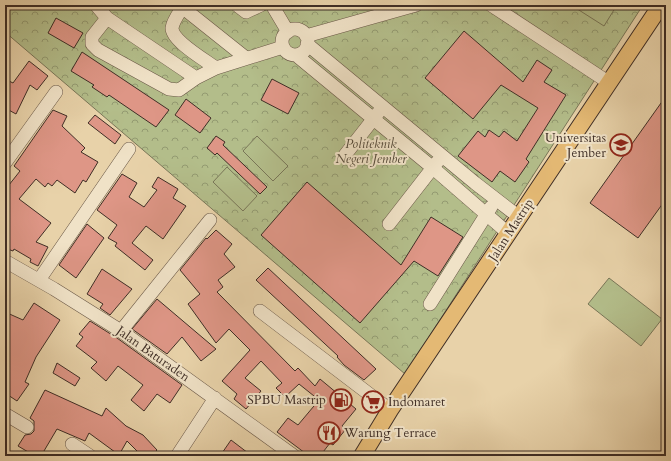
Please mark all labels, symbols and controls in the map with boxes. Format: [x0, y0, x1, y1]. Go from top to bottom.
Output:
place label: Universitas Jember [545, 129, 606, 162]
school or university icon: Universitas Jember [608, 132, 634, 158]
park label: Politeknik Negeri Jember [335, 135, 407, 168]
street label: Jalan Mastrip [483, 195, 538, 267]
street label: Jalan Baturaden [111, 321, 194, 386]
fuel station icon: SPBU Mastrip [328, 387, 354, 413]
supermarket icon: Indomaret [360, 389, 386, 415]
place label: SPBU Mastrip [247, 391, 326, 409]
place label: Indomaret [388, 393, 445, 411]
restaurant icon: Warung Terrace [316, 420, 342, 446]
place label: Warung Terrace [343, 424, 436, 442]

